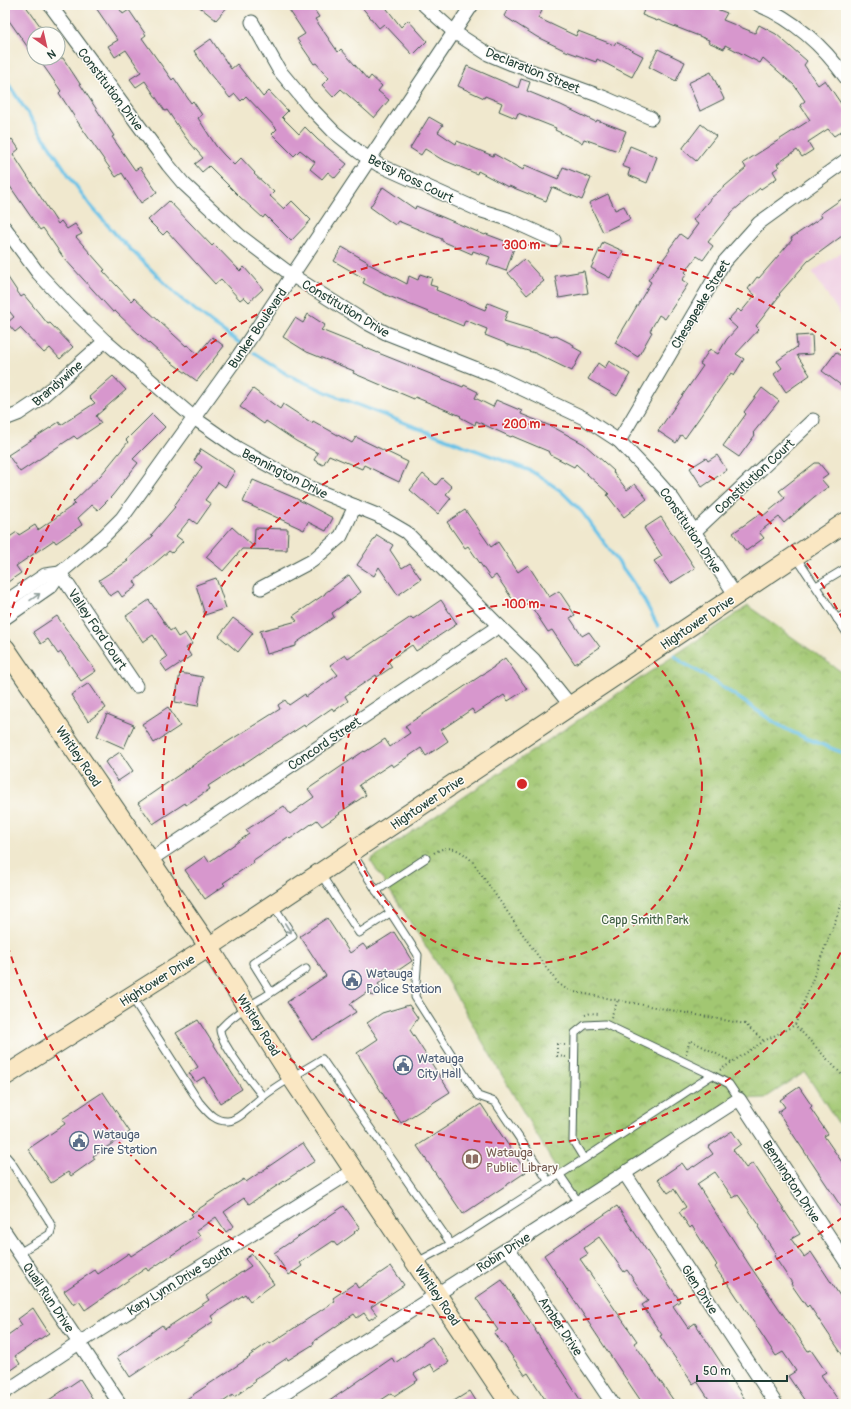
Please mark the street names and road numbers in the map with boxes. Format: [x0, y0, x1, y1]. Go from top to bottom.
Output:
street label: Constitution Drive [74, 45, 147, 135]
street label: Declaration Street [483, 45, 583, 97]
street label: Betsy Ross Court [365, 151, 457, 207]
street label: Chesapeake Street [668, 257, 734, 352]
street label: Constitution Drive [299, 276, 393, 342]
street label: Bunker Boulevard [225, 285, 291, 372]
street label: Brandywine [29, 357, 87, 410]
street label: Constitution Court [712, 435, 798, 518]
street label: Bennington Drive [239, 445, 331, 503]
street label: Constitution Drive [656, 485, 725, 577]
street label: Valley Ford Court [64, 586, 130, 674]
street label: Hightower Drive [658, 592, 738, 653]
street label: Concord Street [285, 713, 365, 774]
street label: Whitley Road [52, 723, 104, 790]
street label: Hightower Drive [388, 772, 468, 833]
street label: Hightower Drive [117, 951, 199, 1010]
street label: Whitley Road [233, 992, 283, 1059]
street label: Bennington Drive [759, 1138, 824, 1226]
street label: Robin Drive [474, 1229, 534, 1276]
street label: Kary Lynn Drive South [124, 1242, 235, 1320]
street label: Quail Run Drive [19, 1260, 78, 1336]
street label: Whitley Road [411, 1262, 463, 1329]
street label: Glen Drive [677, 1262, 721, 1318]
street label: Amber Drive [535, 1294, 586, 1360]

